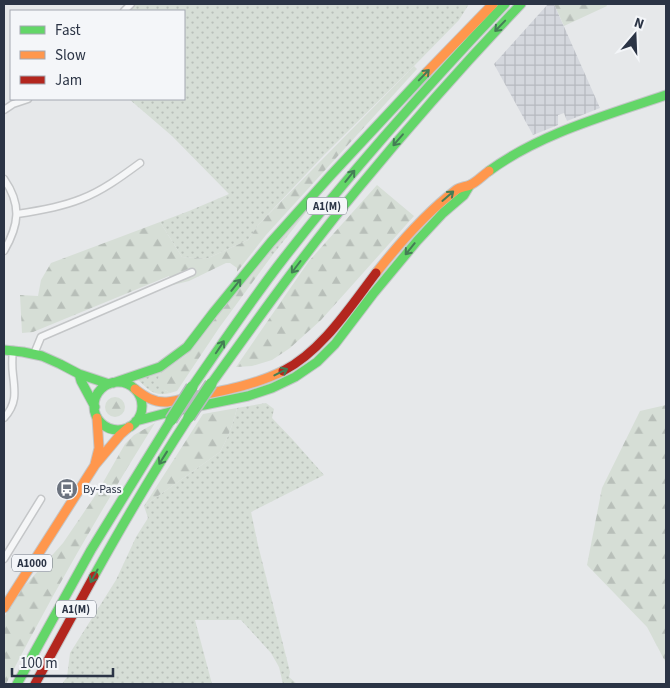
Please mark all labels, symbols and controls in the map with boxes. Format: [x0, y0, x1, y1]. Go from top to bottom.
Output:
legend [10, 10, 185, 100]
north arrow [610, 10, 660, 60]
text: N [631, 13, 647, 35]
one-way arrow [494, 19, 506, 32]
text: Fast [55, 20, 81, 41]
text: Slow [55, 45, 86, 66]
one-way arrow [418, 69, 430, 82]
text: Jam [55, 70, 82, 91]
one-way arrow [392, 134, 403, 147]
one-way arrow [345, 170, 356, 183]
one-way arrow [441, 191, 454, 202]
road number: A1(M) [307, 198, 347, 215]
one-way arrow [405, 242, 416, 255]
one-way arrow [290, 260, 301, 273]
one-way arrow [230, 279, 241, 292]
one-way arrow [215, 340, 225, 354]
one-way arrow [273, 367, 288, 376]
one-way arrow [157, 451, 167, 465]
bus stop icon: By-Pass [55, 477, 79, 501]
place label: By-Pass [83, 481, 122, 498]
road number: A1000 [12, 554, 52, 572]
one-way arrow [88, 569, 98, 583]
road number: A1(M) [56, 600, 96, 618]
scale bar [12, 646, 114, 678]
text: 100 m [20, 653, 58, 674]

